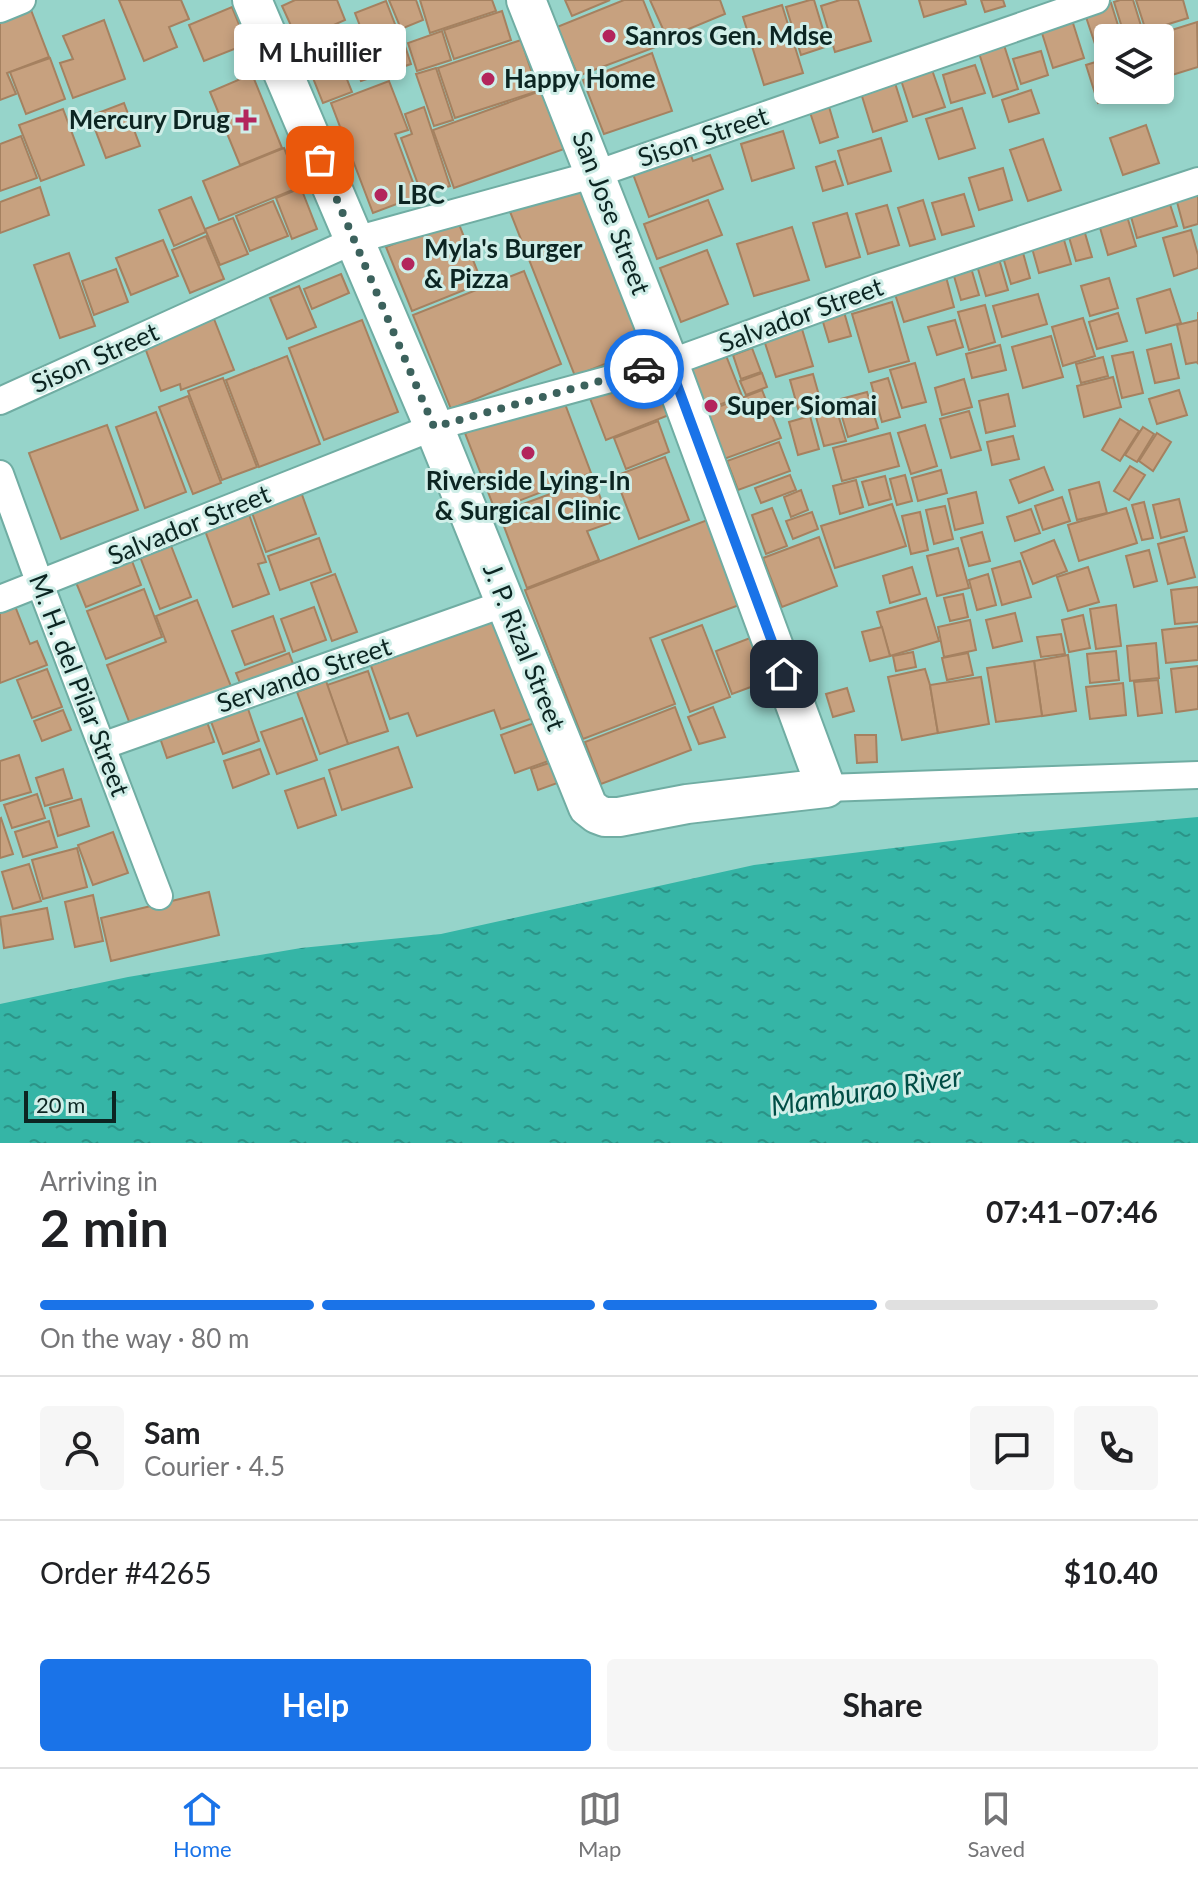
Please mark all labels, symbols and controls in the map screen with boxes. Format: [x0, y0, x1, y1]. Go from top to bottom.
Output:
place label: Sanros Gen. Mdse [625, 19, 833, 51]
callout: M Lhuillier [234, 24, 406, 80]
map controls [1094, 24, 1174, 104]
button: layers [1094, 24, 1174, 104]
marker: Sanros Gen. Mdse [600, 27, 618, 45]
text: M Lhuillier [258, 36, 382, 68]
place label: Happy Home [504, 62, 656, 94]
marker: Happy Home [479, 70, 497, 88]
street label: Sison Street [633, 99, 773, 173]
place label: Mercury Drug [69, 103, 230, 135]
marker: Mercury Drug [237, 111, 255, 129]
pin [286, 126, 354, 194]
street label: San Jose Street [566, 126, 658, 300]
icon: bag [298, 138, 342, 182]
place label: LBC [397, 178, 445, 210]
marker: LBC [372, 186, 390, 204]
place label: Myla's Burger & Pizza [424, 232, 583, 294]
marker: Myla's Burger & Pizza [399, 255, 417, 273]
street label: Salvador Street [714, 269, 888, 359]
street label: Sison Street [26, 315, 164, 399]
courier [604, 329, 684, 409]
icon: car [622, 347, 666, 391]
place label: Super Siomai [727, 389, 877, 421]
marker: Super Siomai [702, 397, 720, 415]
marker: Riverside Lying-In & Surgical Clinic [519, 444, 537, 462]
place label: Riverside Lying-In & Surgical Clinic [426, 464, 630, 526]
street label: Salvador Street [103, 477, 275, 571]
street label: J. P. Rizal Street [477, 558, 573, 736]
street label: M. H. del Pilar Street [23, 569, 137, 801]
street label: Servando Street [212, 629, 396, 719]
pin [750, 640, 818, 708]
icon: home [762, 652, 806, 696]
water label: Mamburao River [768, 1058, 964, 1122]
scale bar [24, 1087, 116, 1123]
text: 20 m [36, 1091, 85, 1118]
text: Arriving in [40, 1165, 158, 1197]
text: 07:41–07:46 [986, 1193, 1158, 1229]
text: 2 min [40, 1196, 169, 1258]
text: On the way · 80 m [40, 1322, 249, 1354]
button: person [40, 1406, 124, 1490]
button: chat [970, 1406, 1054, 1490]
button: phone [1074, 1406, 1158, 1490]
text: Sam [144, 1414, 201, 1450]
text: Courier · 4.5 [144, 1450, 285, 1482]
text: Order #4265 [40, 1554, 212, 1590]
text: $10.40 [1064, 1554, 1158, 1590]
button: Help [40, 1659, 591, 1751]
button: Share [607, 1659, 1158, 1751]
tab: Home [173, 1787, 232, 1862]
tab: Map [578, 1787, 622, 1862]
tab: Saved [968, 1787, 1025, 1862]

